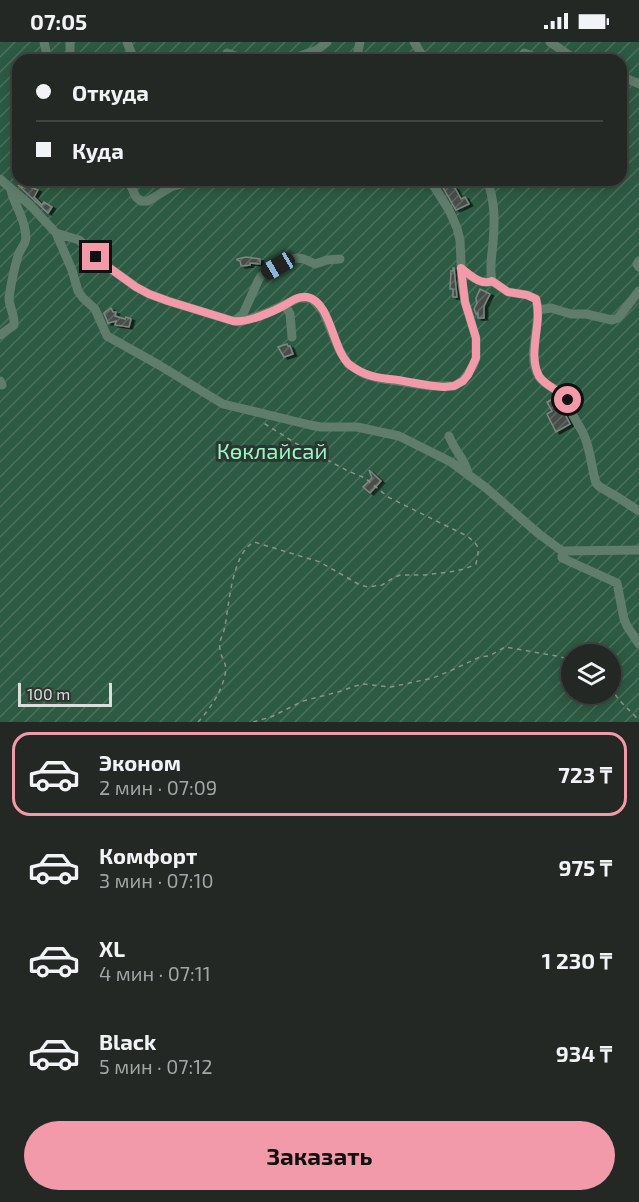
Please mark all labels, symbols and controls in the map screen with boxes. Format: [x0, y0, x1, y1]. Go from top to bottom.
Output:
text: 07:05 [30, 8, 87, 34]
text: Откуда [72, 79, 149, 105]
text: Куда [72, 137, 124, 163]
route end [82, 243, 109, 270]
car [258, 249, 298, 283]
route start [554, 386, 581, 413]
park label: Көклайсай [217, 437, 327, 463]
map controls [561, 644, 621, 704]
button: layers [561, 644, 621, 704]
scale bar [18, 680, 112, 708]
text: 100 m [27, 684, 70, 703]
icon: car [27, 747, 81, 801]
text: Эконом [99, 749, 181, 775]
text: 723 ₸ [558, 761, 612, 787]
text: 2 мин · 07:09 [99, 775, 217, 799]
icon: car [27, 840, 81, 894]
text: Комфорт [99, 842, 197, 868]
text: 975 ₸ [558, 854, 612, 880]
text: 3 мин · 07:10 [99, 868, 214, 892]
icon: car [27, 933, 81, 987]
text: XL [99, 935, 125, 961]
text: 1 230 ₸ [542, 947, 612, 973]
text: 4 мин · 07:11 [99, 961, 211, 985]
icon: car [27, 1026, 81, 1080]
text: Black [99, 1028, 156, 1054]
text: 934 ₸ [556, 1040, 612, 1066]
text: 5 мин · 07:12 [99, 1054, 212, 1078]
button: Заказать [24, 1121, 615, 1190]

